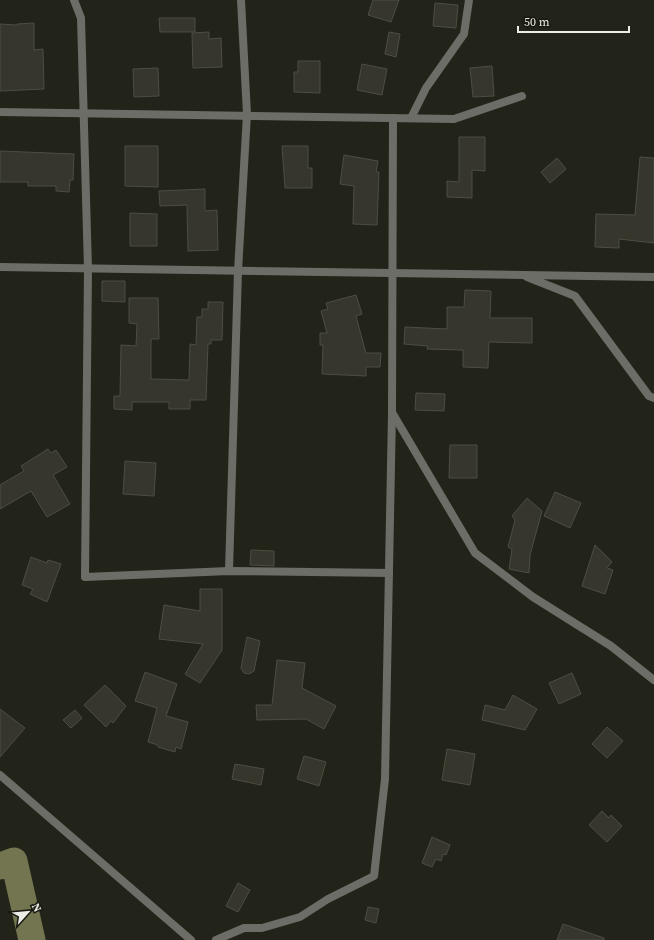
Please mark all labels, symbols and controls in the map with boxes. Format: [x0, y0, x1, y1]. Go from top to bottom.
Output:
scale bar [518, 8, 629, 34]
text: 50 m [524, 14, 550, 30]
north arrow [8, 892, 48, 932]
text: N [28, 901, 45, 915]

